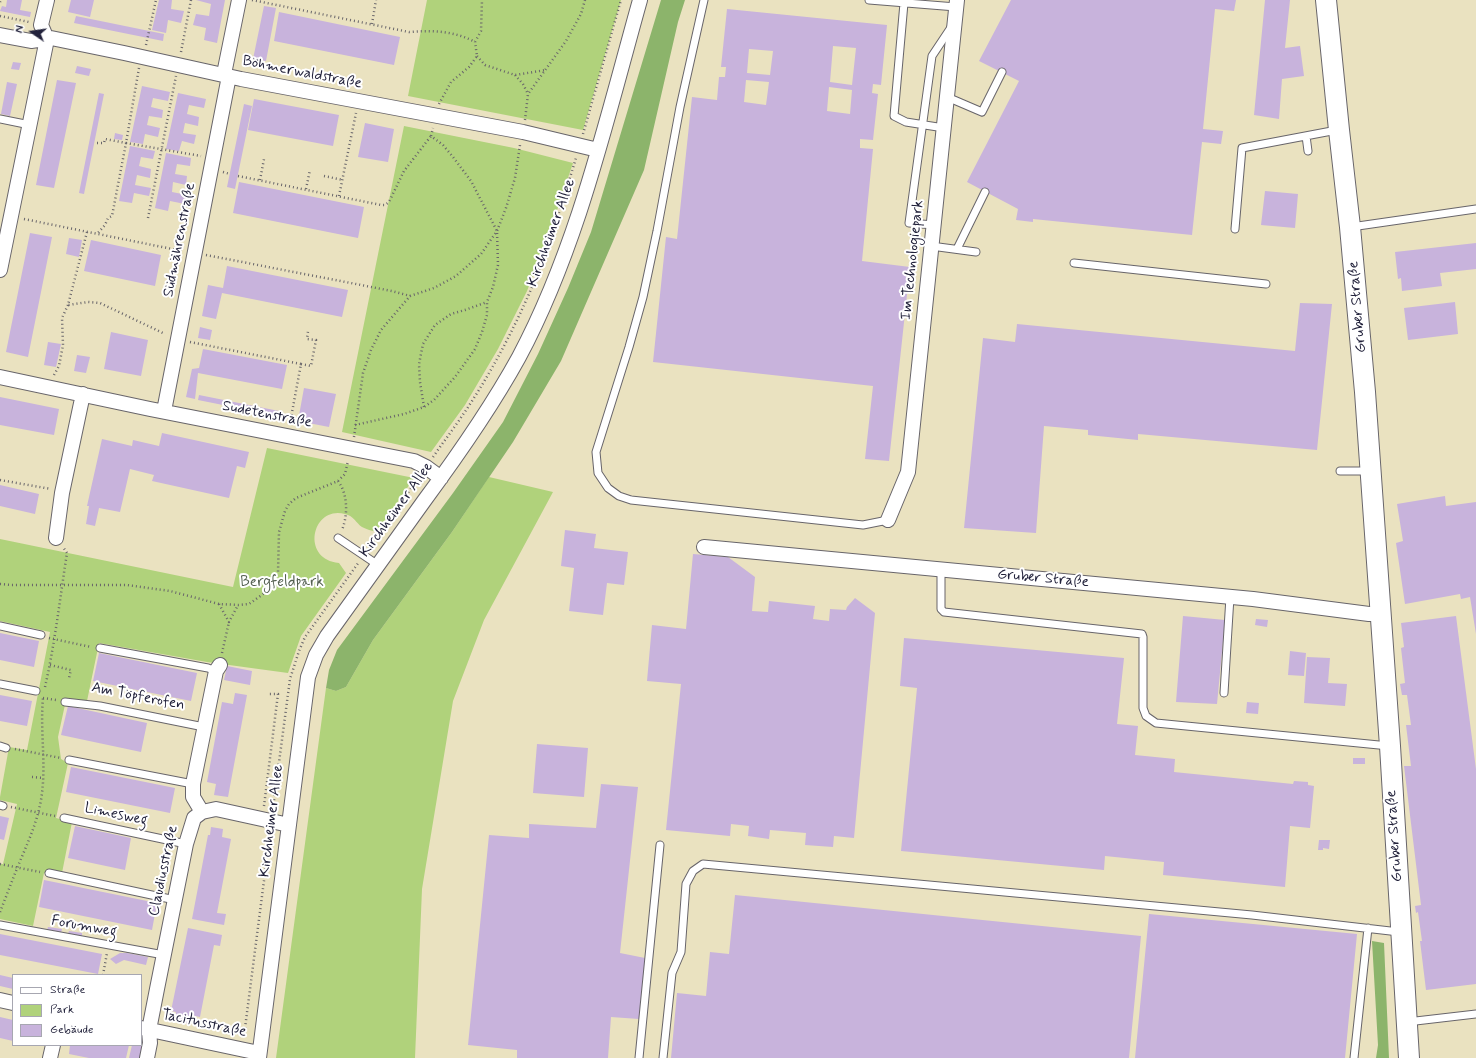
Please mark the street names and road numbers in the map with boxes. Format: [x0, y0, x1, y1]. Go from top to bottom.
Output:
street label: Böhmerwaldstraße [241, 53, 363, 93]
street label: Kirchheimer Allee [524, 176, 580, 290]
street label: Südmährenstraße [160, 181, 200, 299]
street label: Im Technologiepark [898, 199, 928, 321]
street label: Gruber Straße [1345, 260, 1371, 354]
street label: Sudetenstraße [221, 398, 313, 432]
street label: Kirchheimer Allee [356, 459, 438, 561]
street label: Gruber Straße [996, 566, 1090, 592]
street label: Am Töpferofen [90, 679, 186, 715]
street label: Kirchheimer Allee [256, 763, 288, 879]
street label: Gruber Straße [1383, 789, 1407, 883]
street label: Limesweg [83, 800, 149, 830]
street label: Claudiusstraße [146, 824, 182, 918]
street label: Forumweg [50, 912, 118, 942]
street label: Tacitusstraße [160, 1006, 248, 1042]

